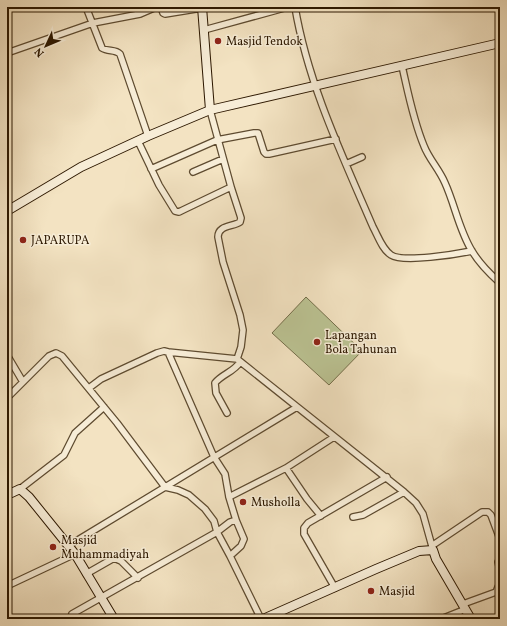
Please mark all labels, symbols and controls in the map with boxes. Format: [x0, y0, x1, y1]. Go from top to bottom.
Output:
north arrow [26, 26, 66, 66]
place label: Masjid Tendok [226, 34, 303, 50]
marker: Masjid Tendok [213, 36, 223, 46]
text: N [32, 44, 48, 60]
place label: JAPARUPA [31, 233, 90, 249]
marker: JAPARUPA [18, 235, 28, 245]
place label: Lapangan Bola Tahunan [325, 328, 397, 358]
marker: Lapangan Bola Tahunan [312, 337, 322, 347]
place label: Musholla [251, 495, 300, 511]
marker: Musholla [238, 497, 248, 507]
place label: Masjid Muhammadiyah [61, 533, 149, 563]
marker: Masjid Muhammadiyah [48, 542, 58, 552]
place label: Masjid [379, 584, 415, 600]
marker: Masjid [366, 586, 376, 596]

